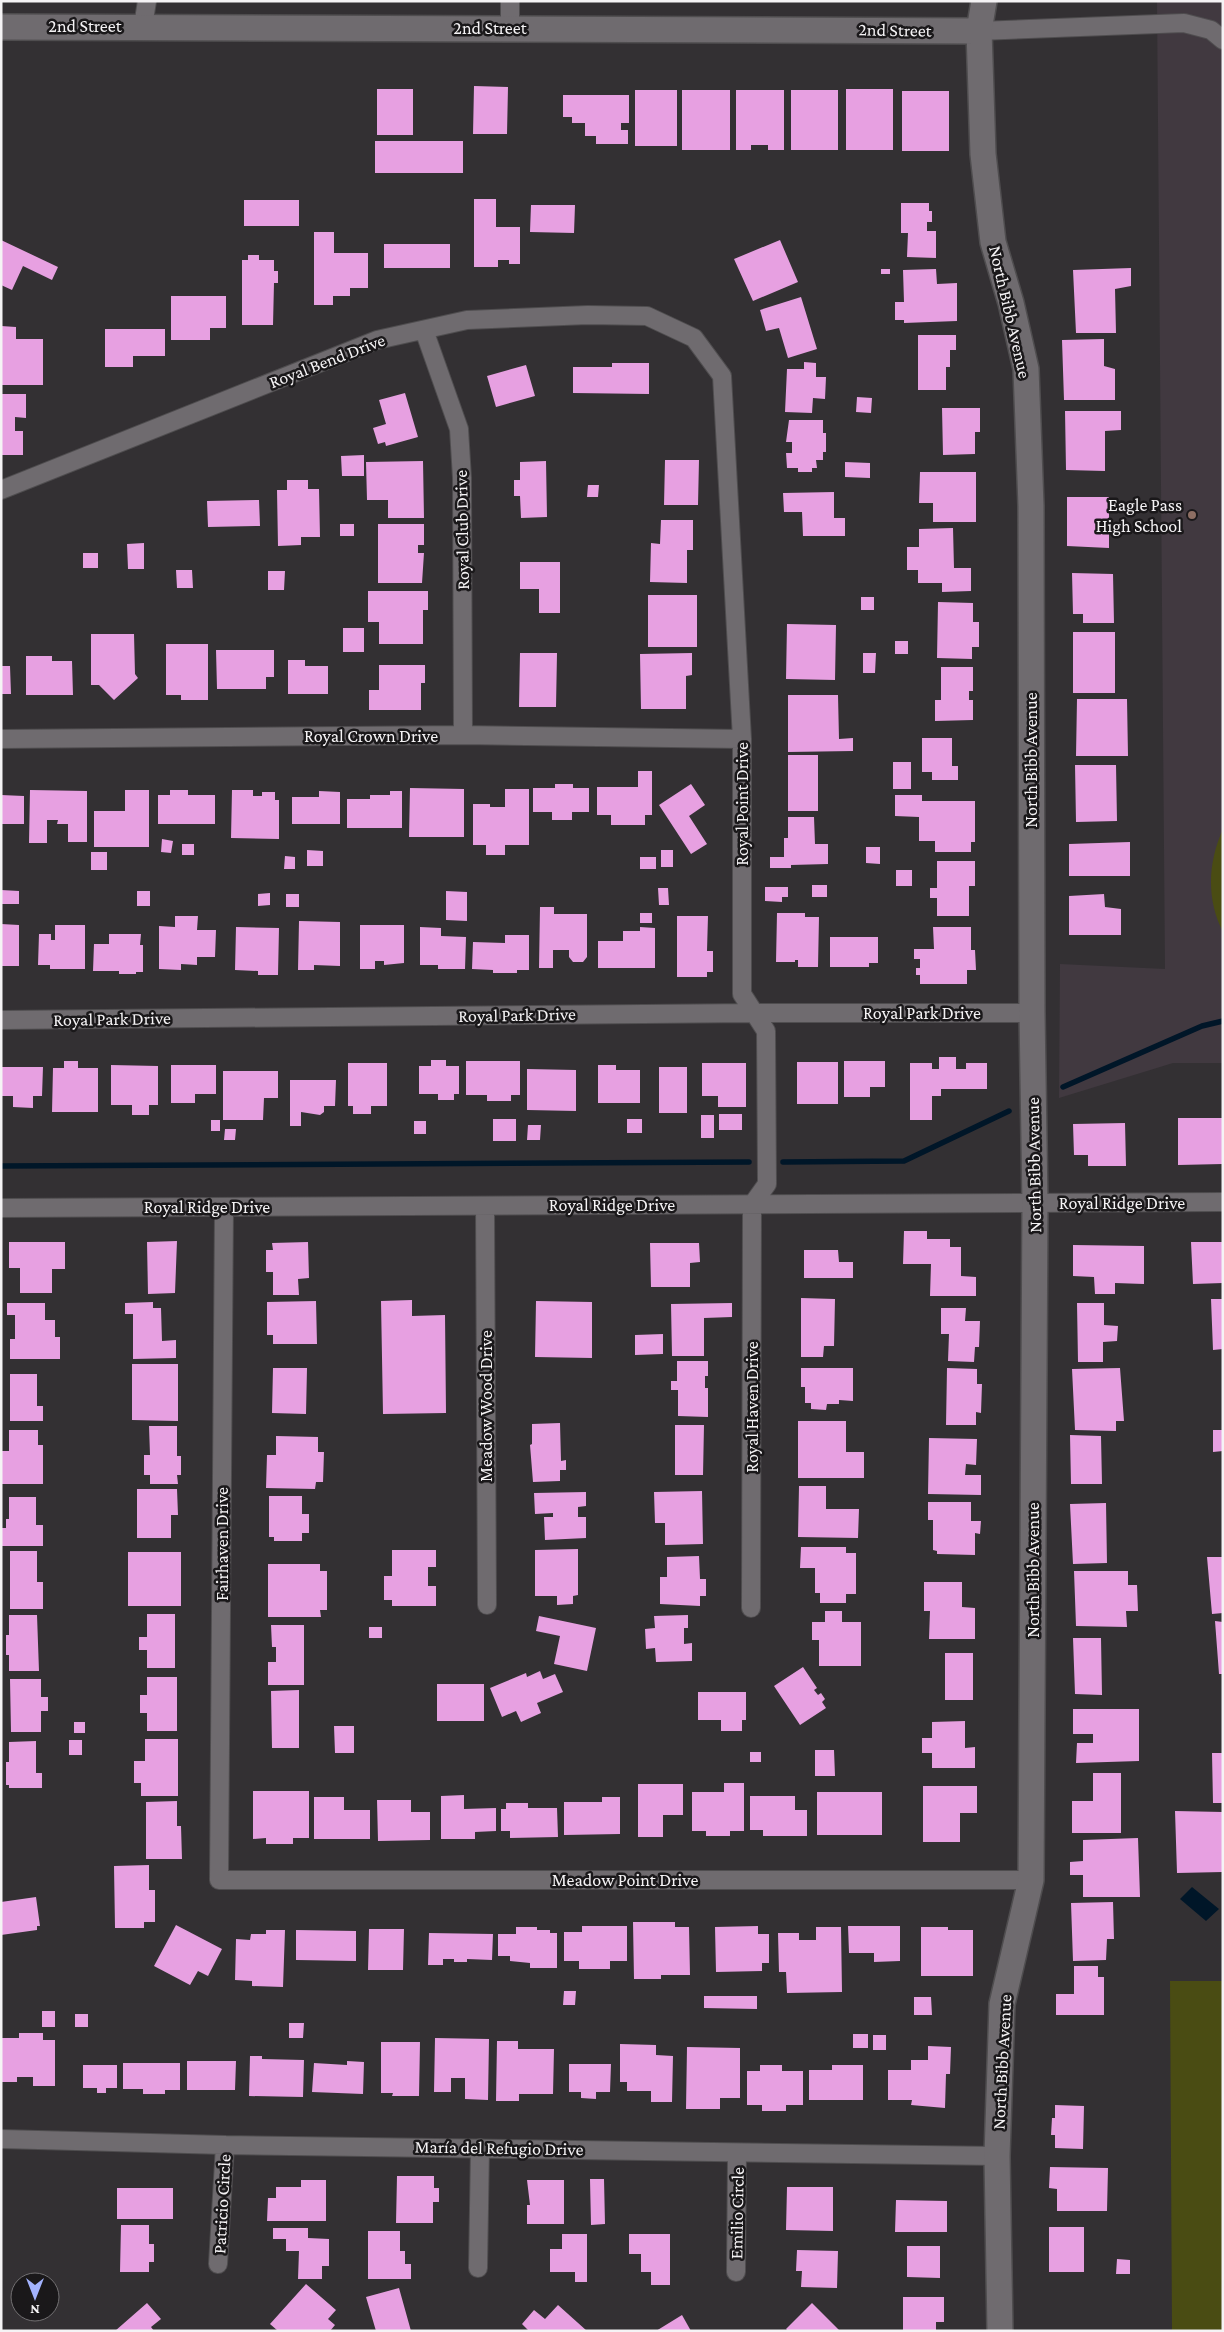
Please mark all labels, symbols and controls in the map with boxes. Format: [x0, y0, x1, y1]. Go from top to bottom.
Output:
street label: 2nd Street [48, 16, 123, 36]
street label: 2nd Street [453, 18, 528, 38]
street label: 2nd Street [858, 19, 933, 41]
street label: North Bibb Avenue [985, 244, 1035, 380]
street label: Royal Bend Drive [266, 330, 388, 392]
street label: Royal Club Drive [451, 470, 473, 590]
place label: Eagle Pass High School [1096, 495, 1182, 536]
marker: Eagle Pass High School [1186, 509, 1198, 521]
street label: North Bibb Avenue [1021, 692, 1041, 828]
street label: Royal Crown Drive [304, 726, 438, 746]
street label: Royal Point Drive [732, 742, 752, 866]
street label: Royal Park Drive [863, 1003, 981, 1023]
street label: Royal Park Drive [458, 1004, 576, 1026]
street label: Royal Park Drive [53, 1008, 171, 1030]
street label: North Bibb Avenue [1023, 1097, 1045, 1233]
street label: Royal Ridge Drive [1059, 1193, 1185, 1213]
street label: Royal Ridge Drive [549, 1195, 675, 1215]
street label: Royal Ridge Drive [144, 1197, 270, 1217]
street label: Meadow Wood Drive [476, 1330, 496, 1482]
street label: Royal Haven Drive [742, 1341, 762, 1473]
street label: Fairhaven Drive [212, 1487, 232, 1601]
street label: North Bibb Avenue [1023, 1502, 1043, 1638]
street label: Meadow Point Drive [552, 1870, 698, 1890]
street label: North Bibb Avenue [988, 1994, 1016, 2130]
street label: María del Refugio Drive [414, 2137, 584, 2159]
street label: Patricio Circle [209, 2153, 235, 2254]
street label: Emilio Circle [726, 2167, 748, 2259]
north arrow [10, 2272, 60, 2322]
text: N [30, 2302, 40, 2318]

